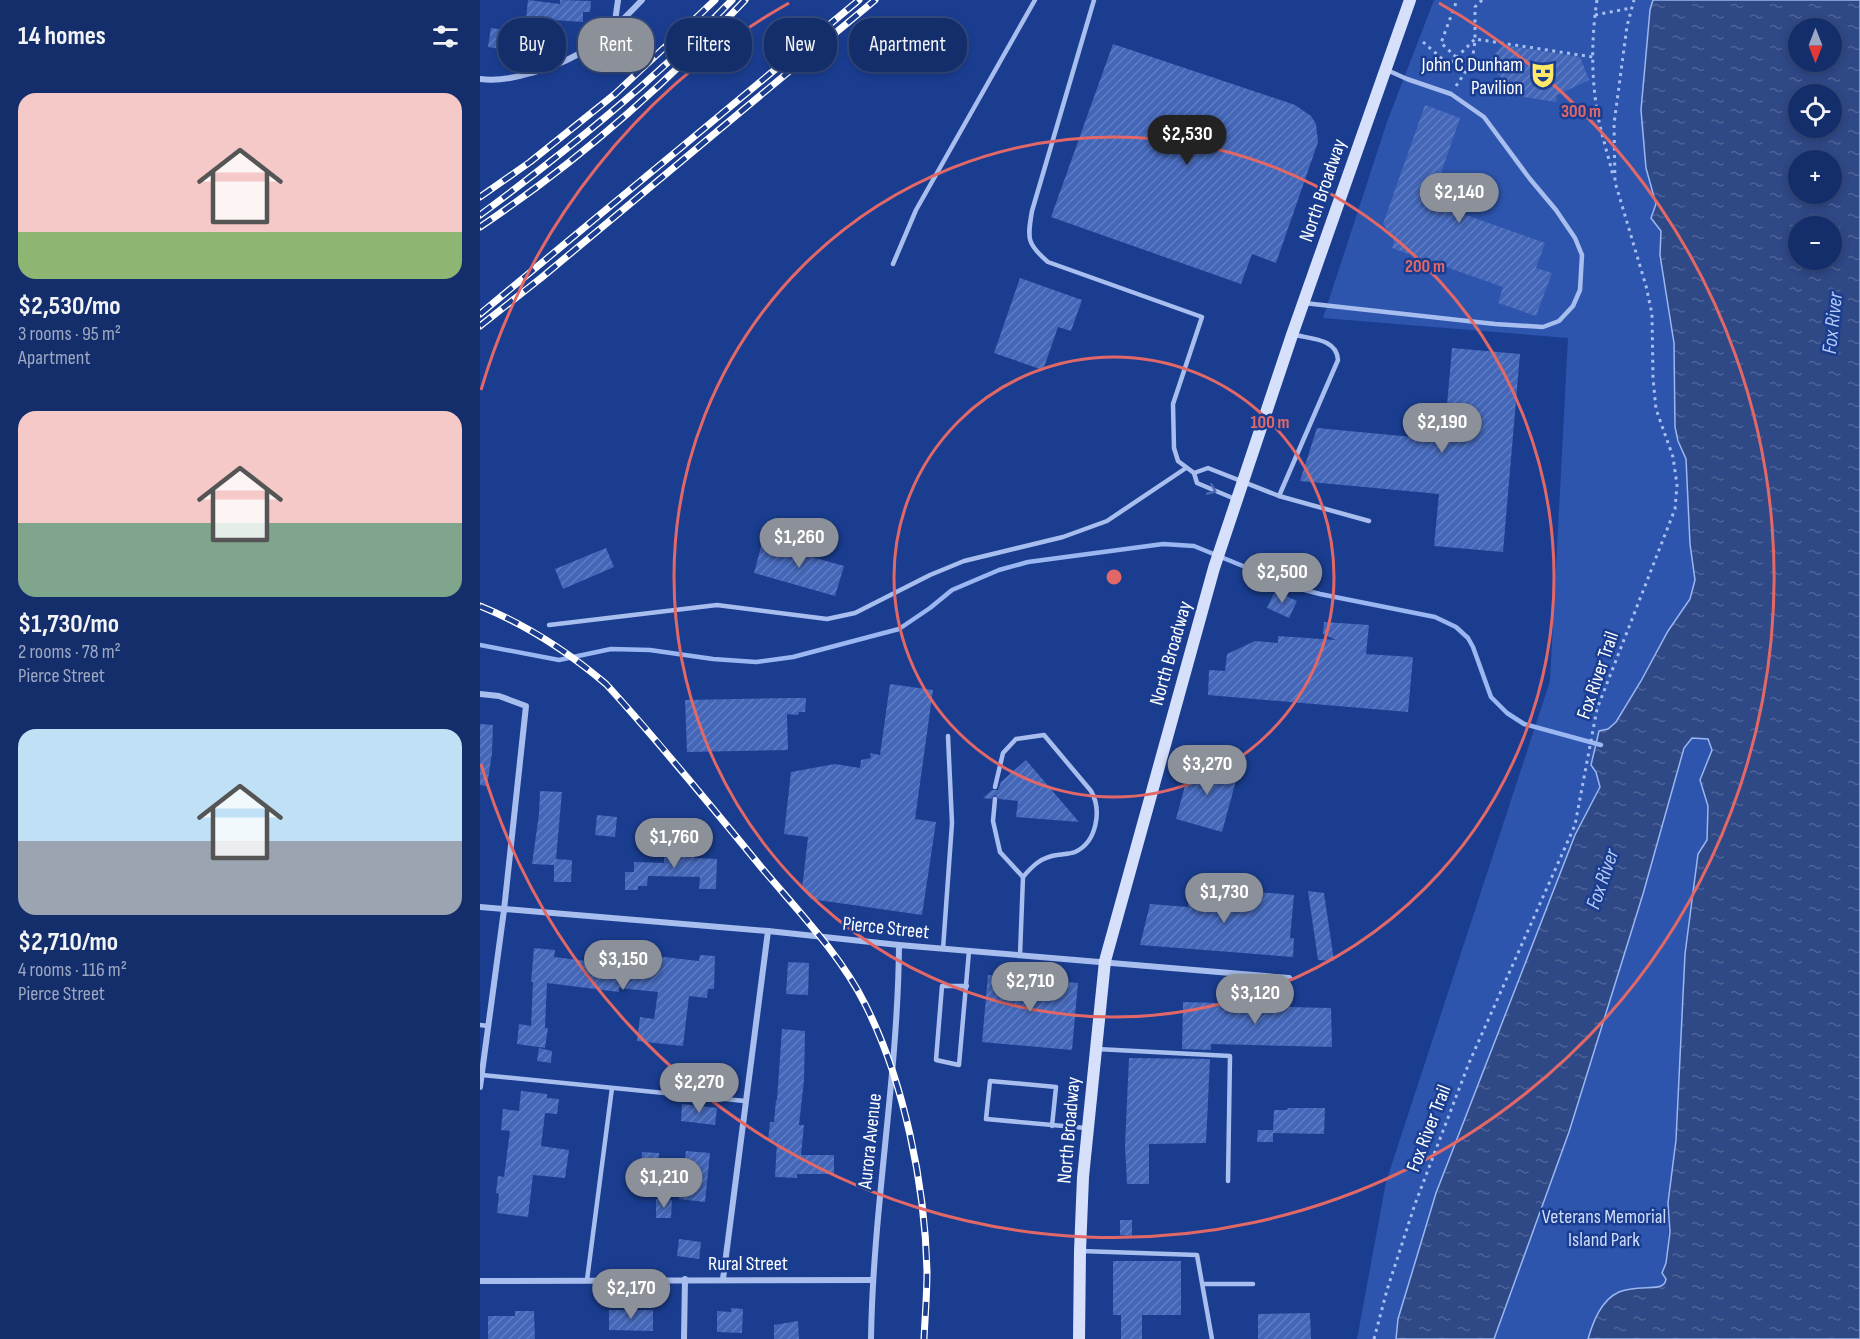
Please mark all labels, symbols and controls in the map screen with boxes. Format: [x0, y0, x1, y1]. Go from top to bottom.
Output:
chip: Buy [498, 18, 566, 72]
chip: Rent [578, 18, 654, 72]
chip: Filters [666, 18, 752, 72]
chip: New [764, 18, 837, 72]
chip: Apartment [849, 18, 967, 72]
north arrow [1788, 18, 1842, 72]
map controls [1788, 18, 1842, 270]
icon: filters [429, 20, 462, 53]
text: 14 homes [18, 21, 106, 52]
place label: John C Dunham Pavilion [1421, 53, 1523, 100]
theatre icon: John C Dunham Pavilion [1528, 60, 1558, 90]
button: locate [1788, 84, 1842, 138]
text: 300 m [1561, 101, 1601, 122]
pin: $2,530 [1138, 115, 1236, 166]
text: $2,530 [1162, 122, 1213, 146]
icon: home [186, 132, 294, 240]
street label: North Broadway [1294, 135, 1352, 245]
button: + [1788, 150, 1842, 204]
pin: $2,140 [1410, 173, 1508, 224]
text: $2,140 [1434, 180, 1484, 204]
button: − [1788, 216, 1842, 270]
text: 200 m [1405, 256, 1445, 277]
water label: Fox River [1817, 290, 1848, 355]
text: $2,530/mo [18, 291, 121, 322]
text: 3 rooms · 95 m² [18, 322, 121, 346]
text: Apartment [18, 346, 91, 370]
pin: $2,190 [1393, 403, 1491, 454]
text: $2,190 [1417, 410, 1467, 434]
text: 100 m [1251, 412, 1290, 433]
icon: home [186, 450, 294, 558]
one-way arrow [1206, 483, 1217, 495]
pin: $1,260 [750, 518, 848, 569]
text: $1,260 [774, 525, 824, 549]
pin: $2,500 [1233, 553, 1331, 604]
text: $2,500 [1256, 560, 1308, 584]
centre of rings [1104, 567, 1124, 587]
street label: North Broadway [1145, 598, 1197, 708]
text: $1,730/mo [18, 609, 119, 640]
street label: Fox River Trail [1572, 628, 1624, 722]
text: 2 rooms · 78 m² [18, 640, 121, 664]
text: Pierce Street [18, 664, 105, 688]
pin: $3,270 [1158, 745, 1256, 796]
text: $3,270 [1182, 752, 1232, 776]
icon: home [186, 768, 294, 876]
pin: $1,760 [625, 818, 723, 869]
text: $1,760 [649, 825, 699, 849]
water label: Fox River [1581, 845, 1625, 913]
pin: $1,730 [1175, 873, 1273, 924]
text: $1,730 [1199, 880, 1249, 904]
street label: Pierce Street [841, 912, 930, 944]
text: $2,710/mo [18, 927, 118, 958]
pin: $3,150 [574, 940, 672, 991]
text: $3,150 [598, 947, 648, 971]
text: 4 rooms · 116 m² [18, 958, 127, 982]
pin: $2,710 [981, 962, 1079, 1013]
text: $2,710 [1005, 969, 1055, 993]
pin: $3,120 [1206, 974, 1304, 1025]
text: $3,120 [1230, 981, 1280, 1005]
text: Pierce Street [18, 982, 105, 1006]
pin: $2,270 [650, 1063, 748, 1114]
text: $2,270 [674, 1070, 724, 1094]
street label: North Broadway [1052, 1075, 1086, 1185]
street label: Fox River Trail [1401, 1082, 1456, 1175]
street label: Aurora Avenue [853, 1092, 887, 1191]
pin: $1,210 [615, 1158, 713, 1209]
text: $1,210 [639, 1165, 689, 1189]
park label: Veterans Memorial Island Park [1542, 1205, 1666, 1252]
street label: Rural Street [708, 1252, 788, 1276]
pin: $2,170 [582, 1269, 680, 1320]
text: $2,170 [606, 1276, 656, 1300]

